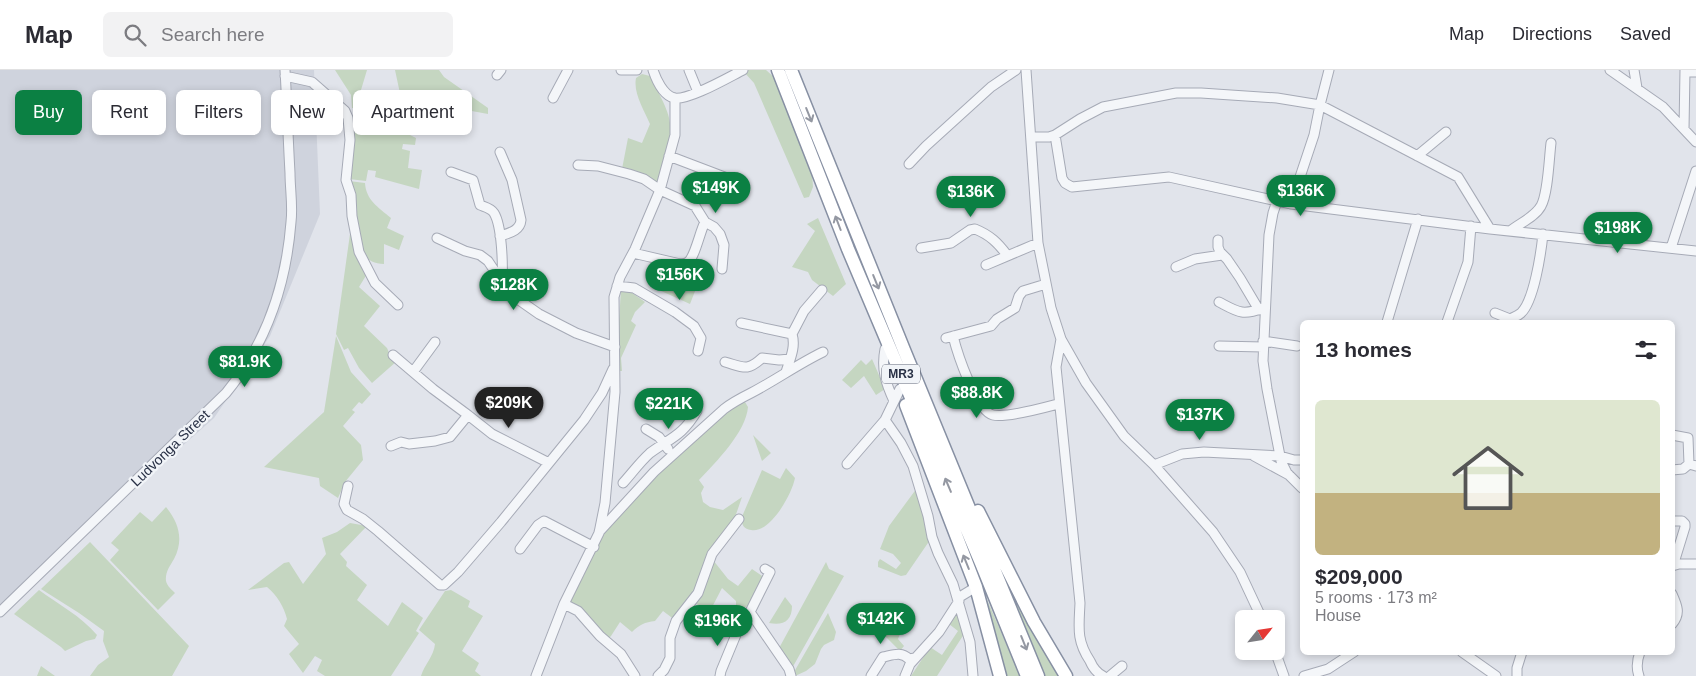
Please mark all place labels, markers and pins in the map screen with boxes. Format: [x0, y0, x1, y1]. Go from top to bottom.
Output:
pin: $149K [681, 172, 751, 214]
pin: $136K [1266, 174, 1336, 217]
pin: $136K [936, 176, 1006, 218]
pin: $198K [1583, 212, 1653, 254]
pin: $156K [645, 258, 715, 301]
pin: $128K [479, 268, 549, 311]
pin: $81.9K [204, 346, 286, 388]
pin: $88.8K [936, 376, 1018, 419]
pin: $209K [474, 386, 544, 429]
pin: $221K [634, 388, 704, 430]
pin: $137K [1165, 398, 1235, 441]
pin: $142K [846, 602, 916, 645]
pin: $196K [683, 604, 753, 647]

